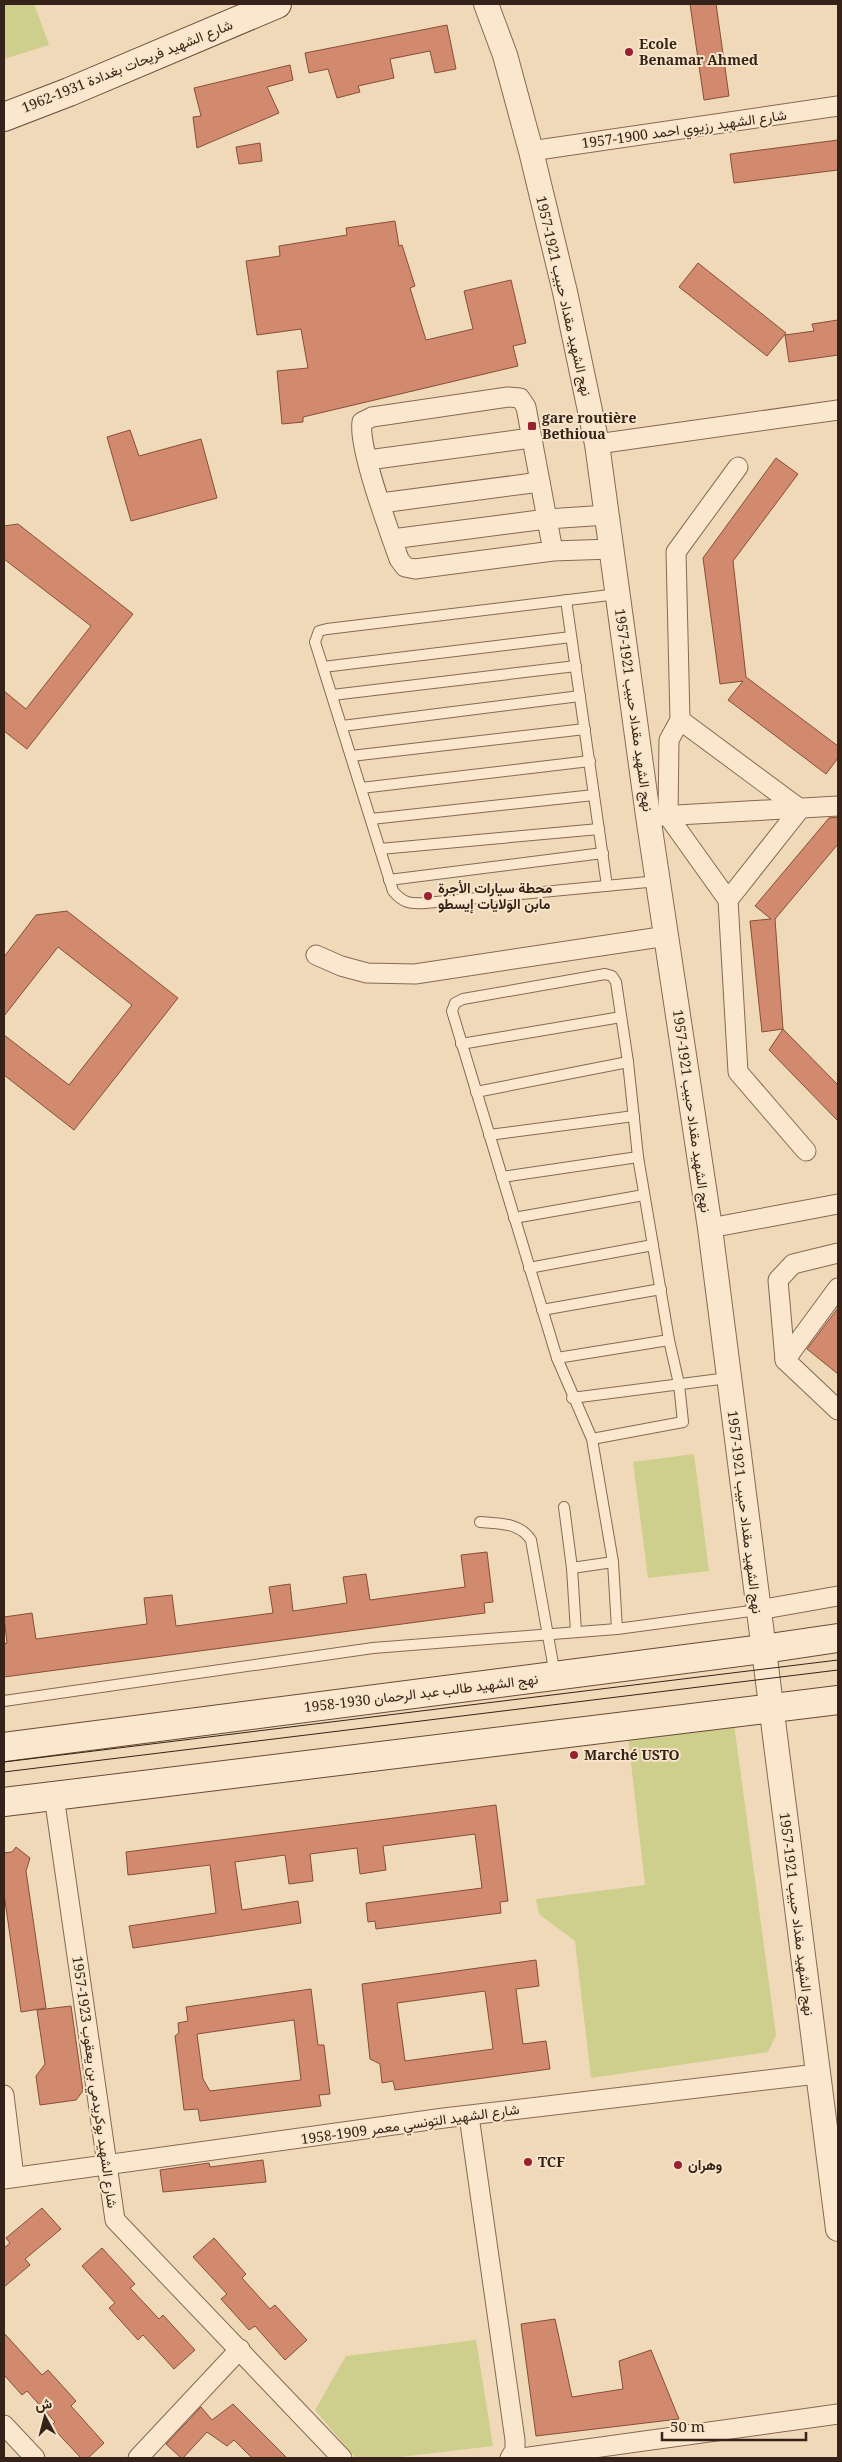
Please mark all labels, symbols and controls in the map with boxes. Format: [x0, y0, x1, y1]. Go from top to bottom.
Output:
street label: شارع الشهيد فريحات بغدادة 1931-1962 [19, 14, 236, 119]
place label: Ecole Benamar Ahmed [639, 34, 758, 69]
marker: Ecole Benamar Ahmed [623, 46, 635, 58]
street label: شارع الشهيد رزيوي احمد 1900-1957 [580, 105, 788, 155]
street label: نهج الشهيد مقداد حبيب 1921-1957 [530, 194, 597, 398]
place label: gare routière Bethioua [542, 408, 636, 443]
marker: gare routière Bethioua [526, 420, 538, 432]
street label: نهج الشهيد مقداد حبيب 1921-1957 [609, 607, 658, 813]
place label: محطة سيارات الأجرة مابن الولايات إيسطو [438, 878, 553, 914]
marker: محطة سيارات الأجرة مابن الولايات إيسطو [422, 890, 434, 902]
street label: نهج الشهيد مقداد حبيب 1921-1957 [667, 1008, 716, 1214]
street label: نهج الشهيد مقداد حبيب 1921-1957 [722, 1409, 767, 1615]
street label: نهج الشهيد طالب عبد الرحمان 1930-1958 [303, 1669, 539, 1718]
place label: Marché USTO [584, 1745, 680, 1764]
marker: Marché USTO [568, 1749, 580, 1761]
street label: نهج الشهيد مقداد حبيب 1921-1957 [774, 1811, 819, 2017]
street label: شارع الشهيد بوكريدمي بن يعقوب 1923-1957 [65, 1955, 123, 2210]
street label: شارع الشهيد التونسي معمر 1909-1958 [299, 2099, 521, 2151]
place label: TCF [538, 2152, 565, 2171]
place label: وهران [688, 2155, 722, 2174]
marker: TCF [522, 2156, 534, 2168]
marker: وهران [672, 2159, 684, 2171]
north arrow [20, 2392, 70, 2442]
text: ش [34, 2393, 53, 2414]
scale bar [662, 2410, 806, 2442]
text: 50 m [670, 2416, 705, 2436]

